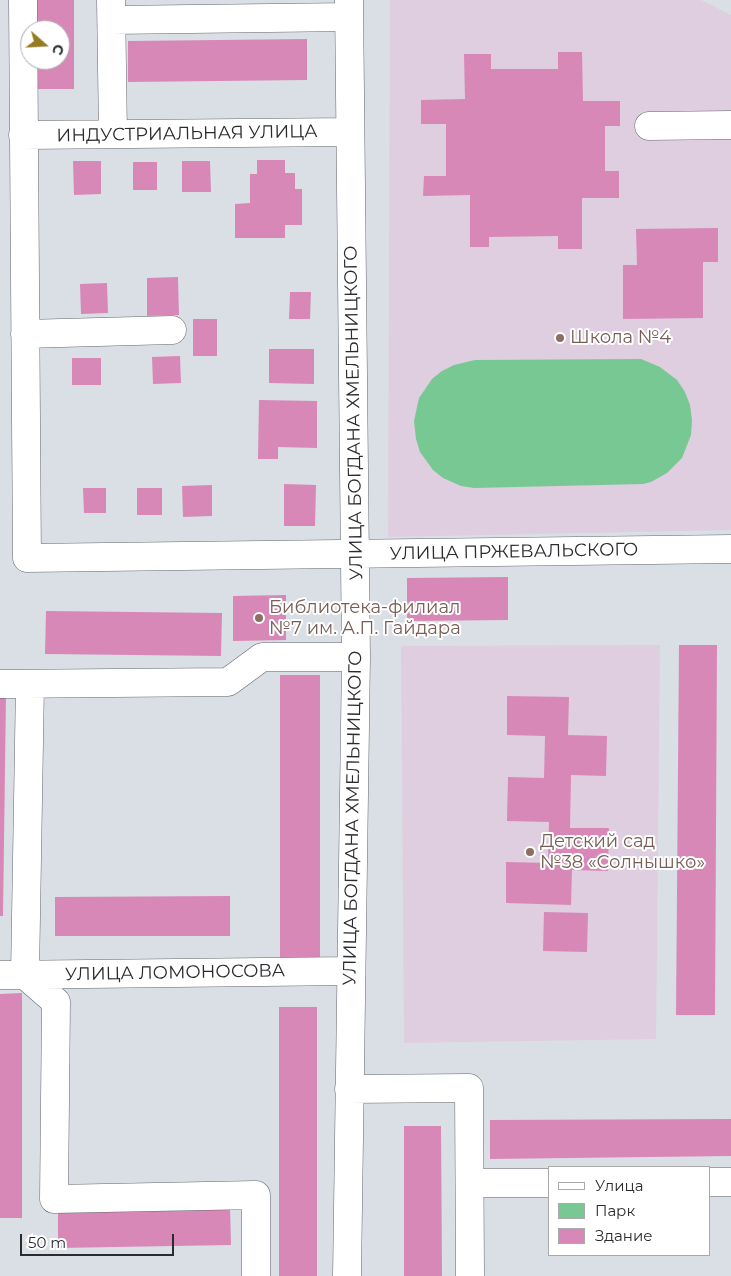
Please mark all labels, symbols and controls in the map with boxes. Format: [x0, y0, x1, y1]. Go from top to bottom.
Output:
north arrow [20, 20, 70, 70]
text: С [48, 42, 68, 57]
street label: ИНДУСТРИАЛЬНАЯ УЛИЦА [56, 121, 318, 147]
street label: УЛИЦА БОГДАНА ХМЕЛЬНИЦКОГО [340, 245, 368, 581]
place label: Школа №4 [570, 327, 671, 349]
marker: Школа №4 [554, 332, 566, 344]
street label: УЛИЦА ПРЖЕВАЛЬСКОГО [390, 539, 638, 565]
place label: Библиотека-филиал №7 им. А.П. Гайдара [269, 597, 461, 640]
marker: Библиотека-филиал №7 им. А.П. Гайдара [253, 612, 265, 624]
street label: УЛИЦА БОГДАНА ХМЕЛЬНИЦКОГО [339, 650, 367, 986]
place label: Детский сад №38 «Солнышко» [540, 831, 705, 874]
marker: Детский сад №38 «Солнышко» [524, 846, 536, 858]
street label: УЛИЦА ЛОМОНОСОВА [65, 960, 285, 986]
legend [548, 1166, 711, 1256]
text: Улица [595, 1176, 643, 1195]
text: Парк [595, 1201, 635, 1220]
scale bar [22, 1224, 176, 1256]
text: Здание [595, 1226, 653, 1245]
text: 50 m [28, 1233, 66, 1252]

